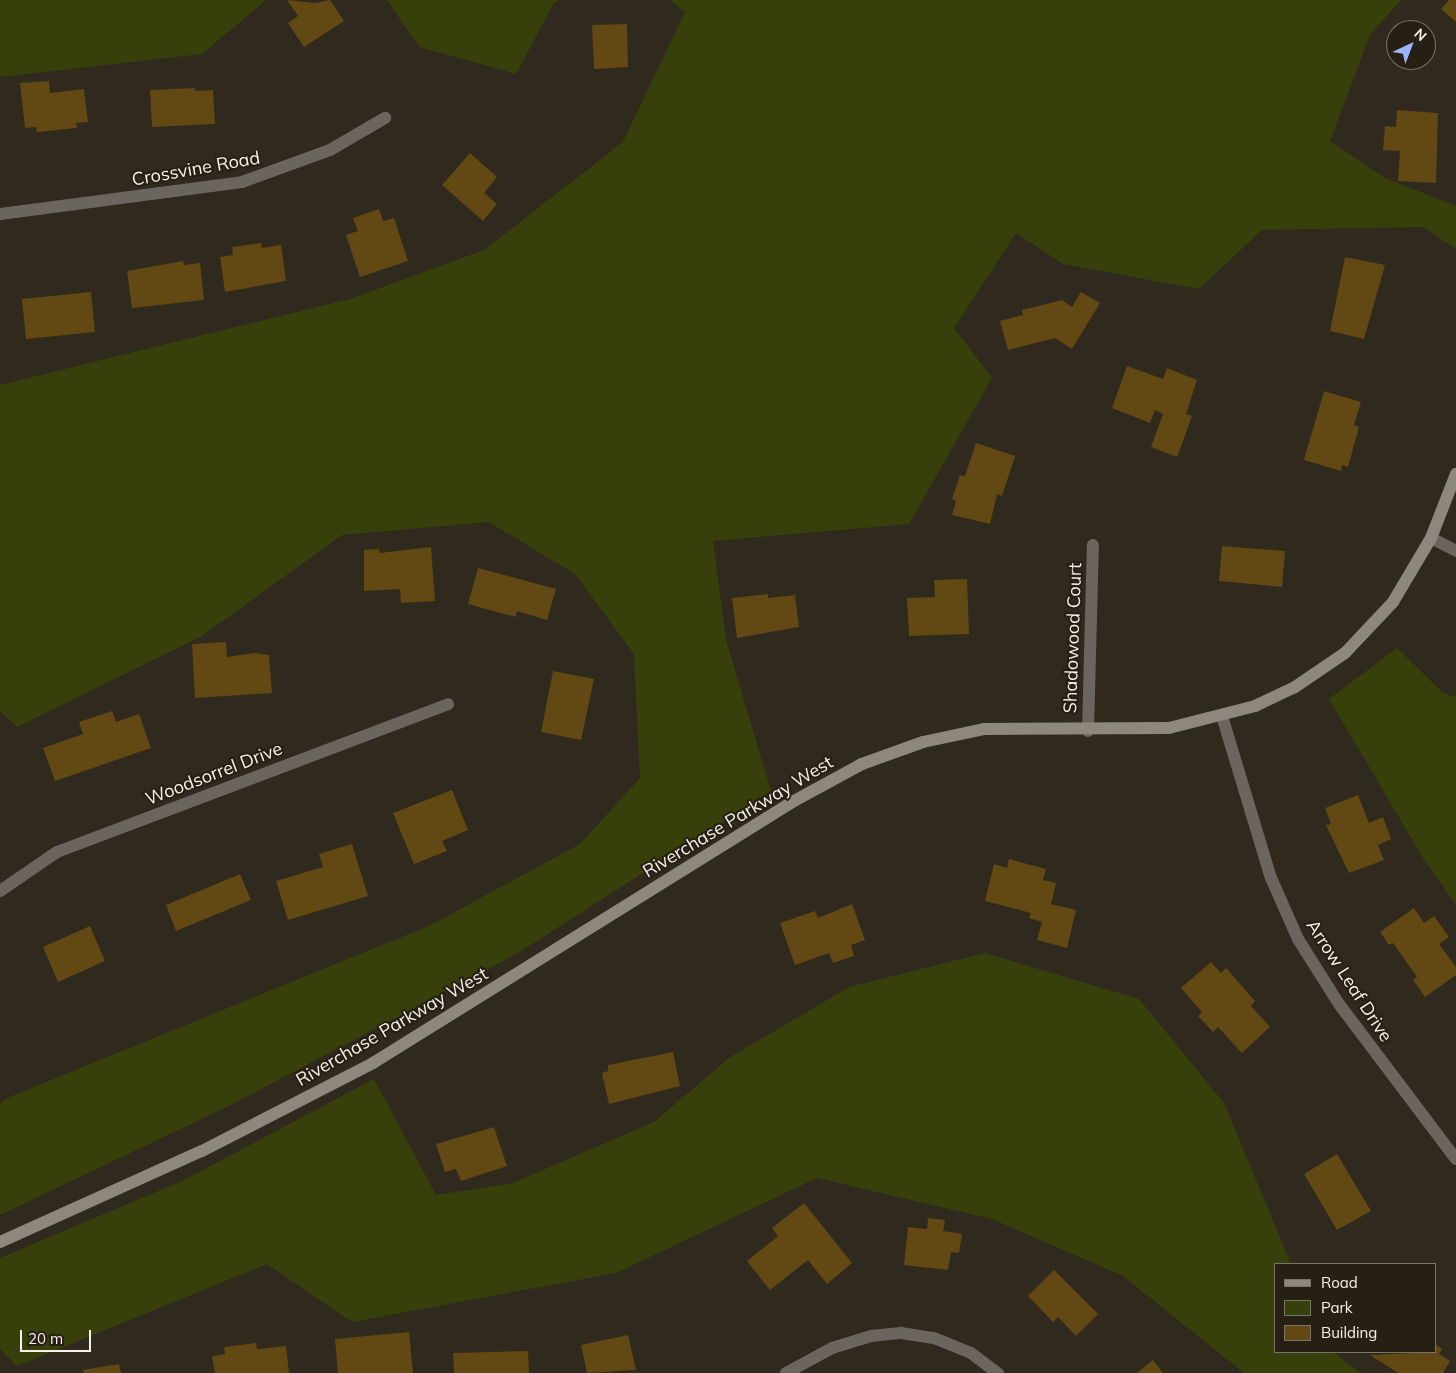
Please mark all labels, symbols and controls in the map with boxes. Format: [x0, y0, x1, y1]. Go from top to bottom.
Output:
north arrow [1386, 20, 1436, 70]
text: N [1411, 25, 1431, 45]
street label: Crossvine Road [130, 147, 262, 191]
street label: Shadowood Court [1060, 562, 1086, 714]
street label: Woodsorrel Drive [143, 738, 285, 810]
street label: Riverchase Parkway West [639, 752, 837, 882]
street label: Arrow Leaf Drive [1301, 916, 1397, 1046]
street label: Riverchase Parkway West [292, 963, 492, 1091]
legend [1274, 1263, 1436, 1353]
text: Road [1321, 1273, 1358, 1292]
text: Park [1321, 1298, 1353, 1317]
scale bar [22, 1320, 94, 1352]
text: Building [1321, 1323, 1377, 1342]
text: 20 m [28, 1329, 63, 1348]

